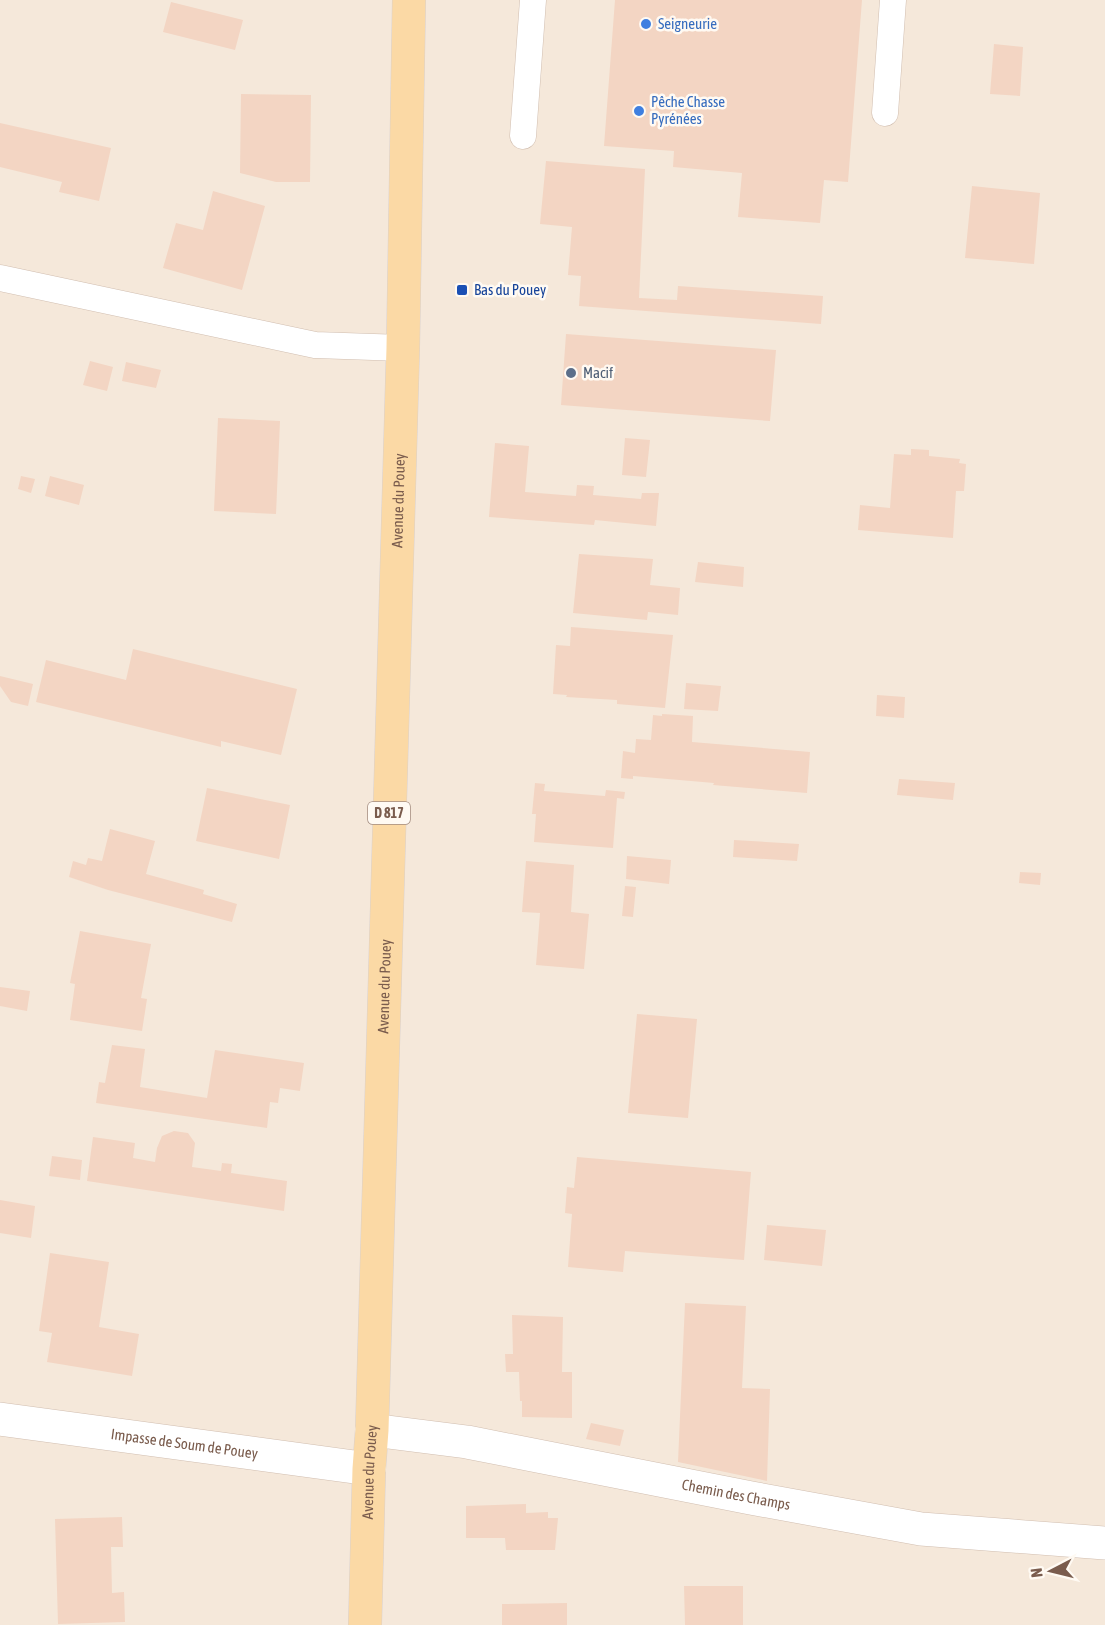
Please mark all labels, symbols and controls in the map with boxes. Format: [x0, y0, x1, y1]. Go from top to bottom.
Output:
place label: Seigneurie [658, 15, 717, 32]
marker: Seigneurie [639, 17, 653, 31]
place label: Pêche Chasse Pyrénées [651, 93, 725, 127]
marker: Pêche Chasse Pyrénées [632, 104, 646, 118]
place label: Bas du Pouey [474, 281, 546, 298]
marker: Bas du Pouey [455, 283, 469, 297]
place label: Macif [583, 364, 613, 381]
marker: Macif [564, 366, 578, 380]
street label: Avenue du Pouey [388, 453, 408, 548]
road number: D 817 [368, 802, 410, 824]
street label: Avenue du Pouey [374, 939, 394, 1034]
street label: Impasse de Soum de Pouey [110, 1425, 259, 1462]
street label: Avenue du Pouey [359, 1425, 380, 1519]
street label: Chemin des Champs [681, 1476, 792, 1513]
north arrow [1021, 1541, 1081, 1601]
text: N [1027, 1567, 1046, 1579]

